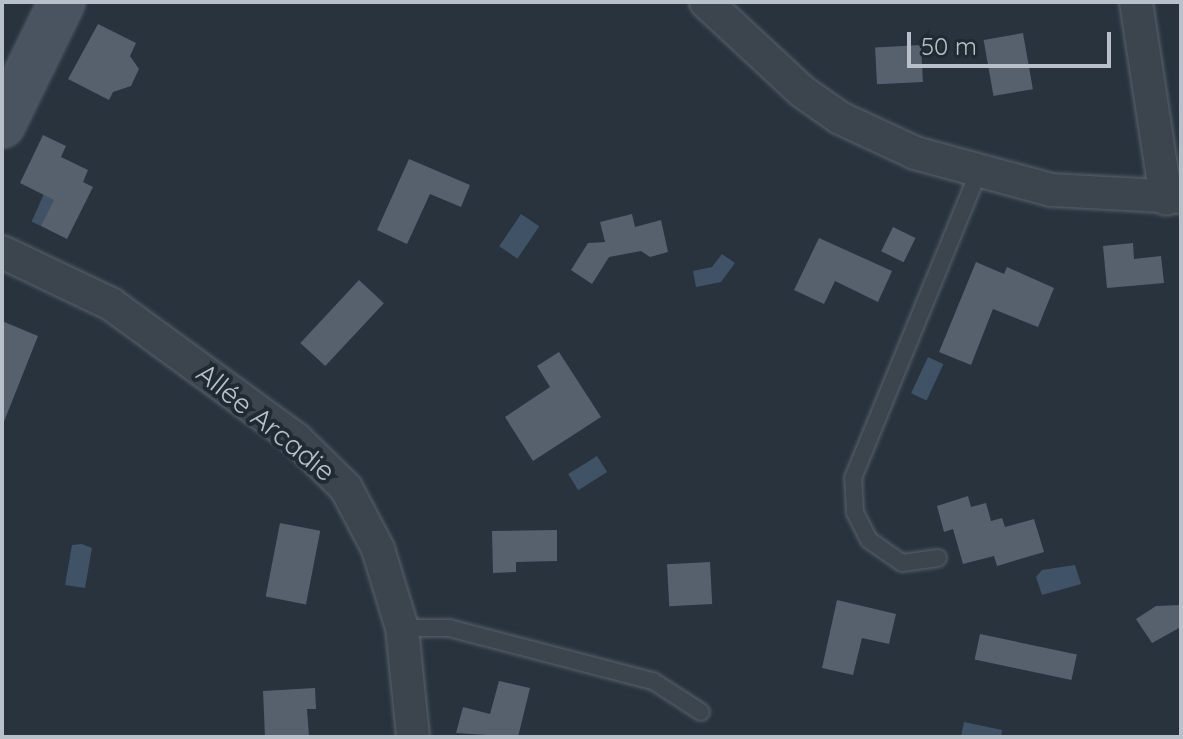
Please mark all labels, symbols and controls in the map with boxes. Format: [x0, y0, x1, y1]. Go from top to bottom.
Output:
scale bar [911, 16, 1115, 66]
text: 50 m [921, 31, 977, 61]
street label: Allée Arcadie [190, 356, 342, 488]

